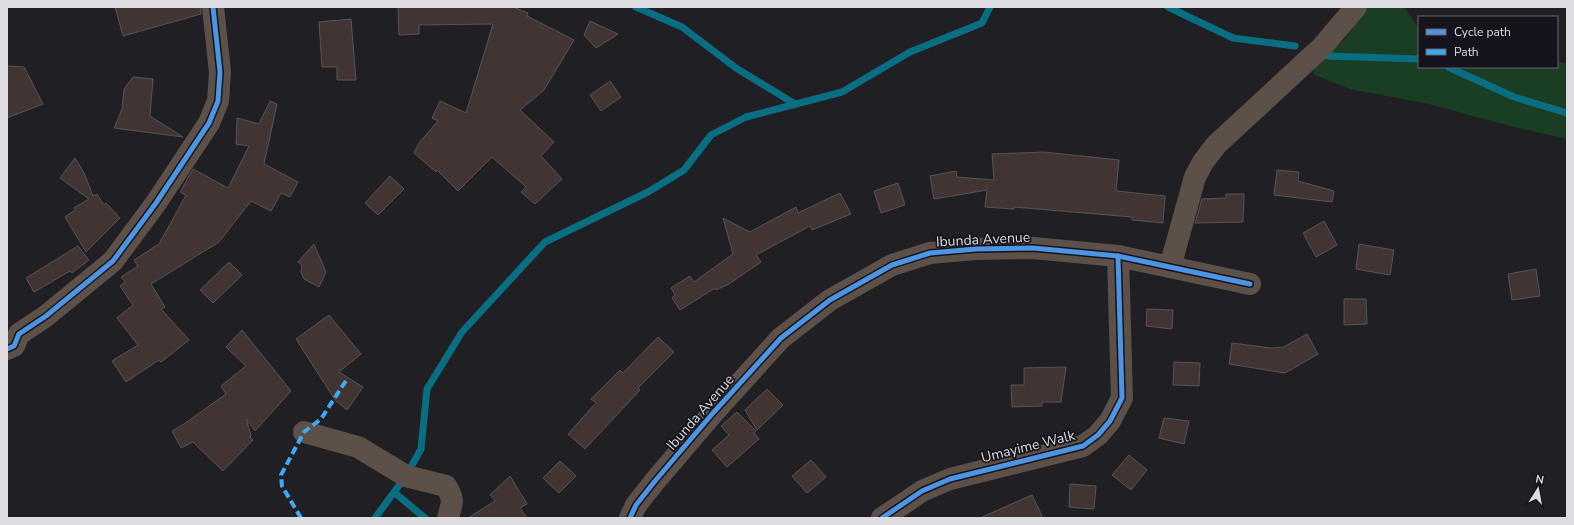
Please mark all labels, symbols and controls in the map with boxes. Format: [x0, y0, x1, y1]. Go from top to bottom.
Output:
legend [1418, 16, 1558, 68]
text: Cycle path [1454, 24, 1511, 40]
text: Path [1454, 44, 1479, 60]
street label: Ibunda Avenue [935, 228, 1031, 251]
street label: Ibunda Avenue [662, 370, 739, 454]
street label: Umayime Walk [979, 425, 1078, 467]
north arrow [1518, 469, 1558, 509]
text: N [1534, 472, 1545, 488]

